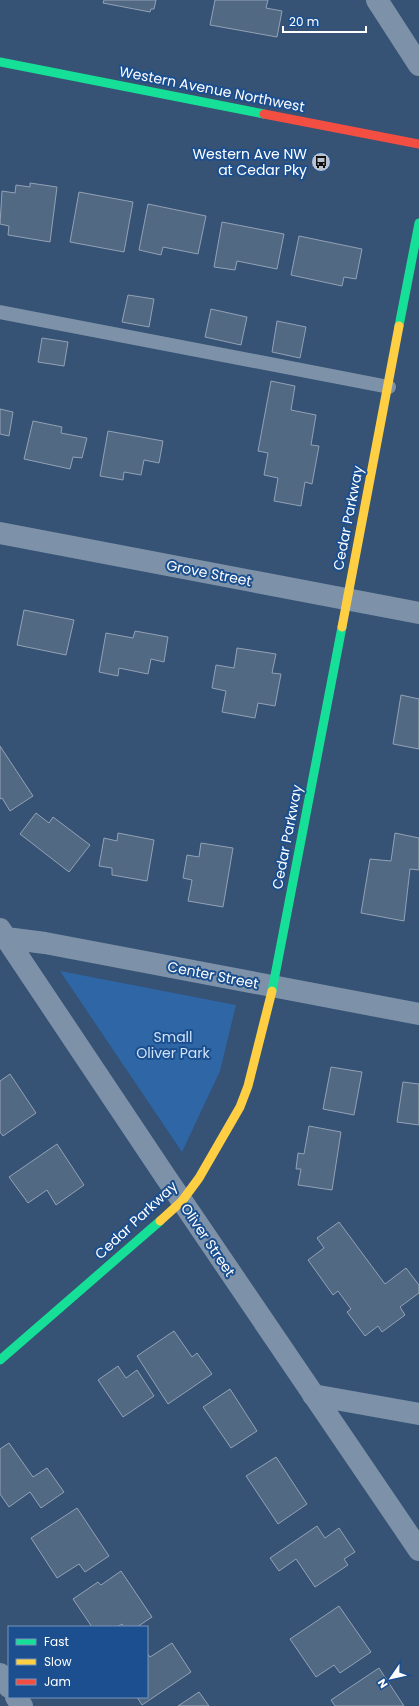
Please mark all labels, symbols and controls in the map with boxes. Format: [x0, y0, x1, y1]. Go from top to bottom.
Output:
scale bar [283, 8, 366, 34]
text: 20 m [289, 13, 319, 30]
street label: Western Avenue Northwest [118, 61, 306, 117]
place label: Western Ave NW at Cedar Pky [192, 144, 307, 180]
bus stop icon: Western Ave NW at Cedar Pky [310, 151, 332, 173]
street label: Cedar Parkway [328, 464, 368, 572]
street label: Grove Street [165, 555, 253, 591]
street label: Cedar Parkway [267, 783, 307, 891]
street label: Center Street [166, 956, 260, 994]
park label: Small Oliver Park [136, 1027, 210, 1063]
street label: Cedar Parkway [90, 1176, 182, 1264]
street label: Oliver Street [176, 1199, 240, 1281]
legend [8, 1626, 148, 1698]
text: Fast [44, 1633, 69, 1650]
text: Slow [44, 1653, 72, 1670]
north arrow [371, 1658, 411, 1698]
text: Jam [44, 1673, 71, 1690]
text: N [374, 1676, 392, 1691]

